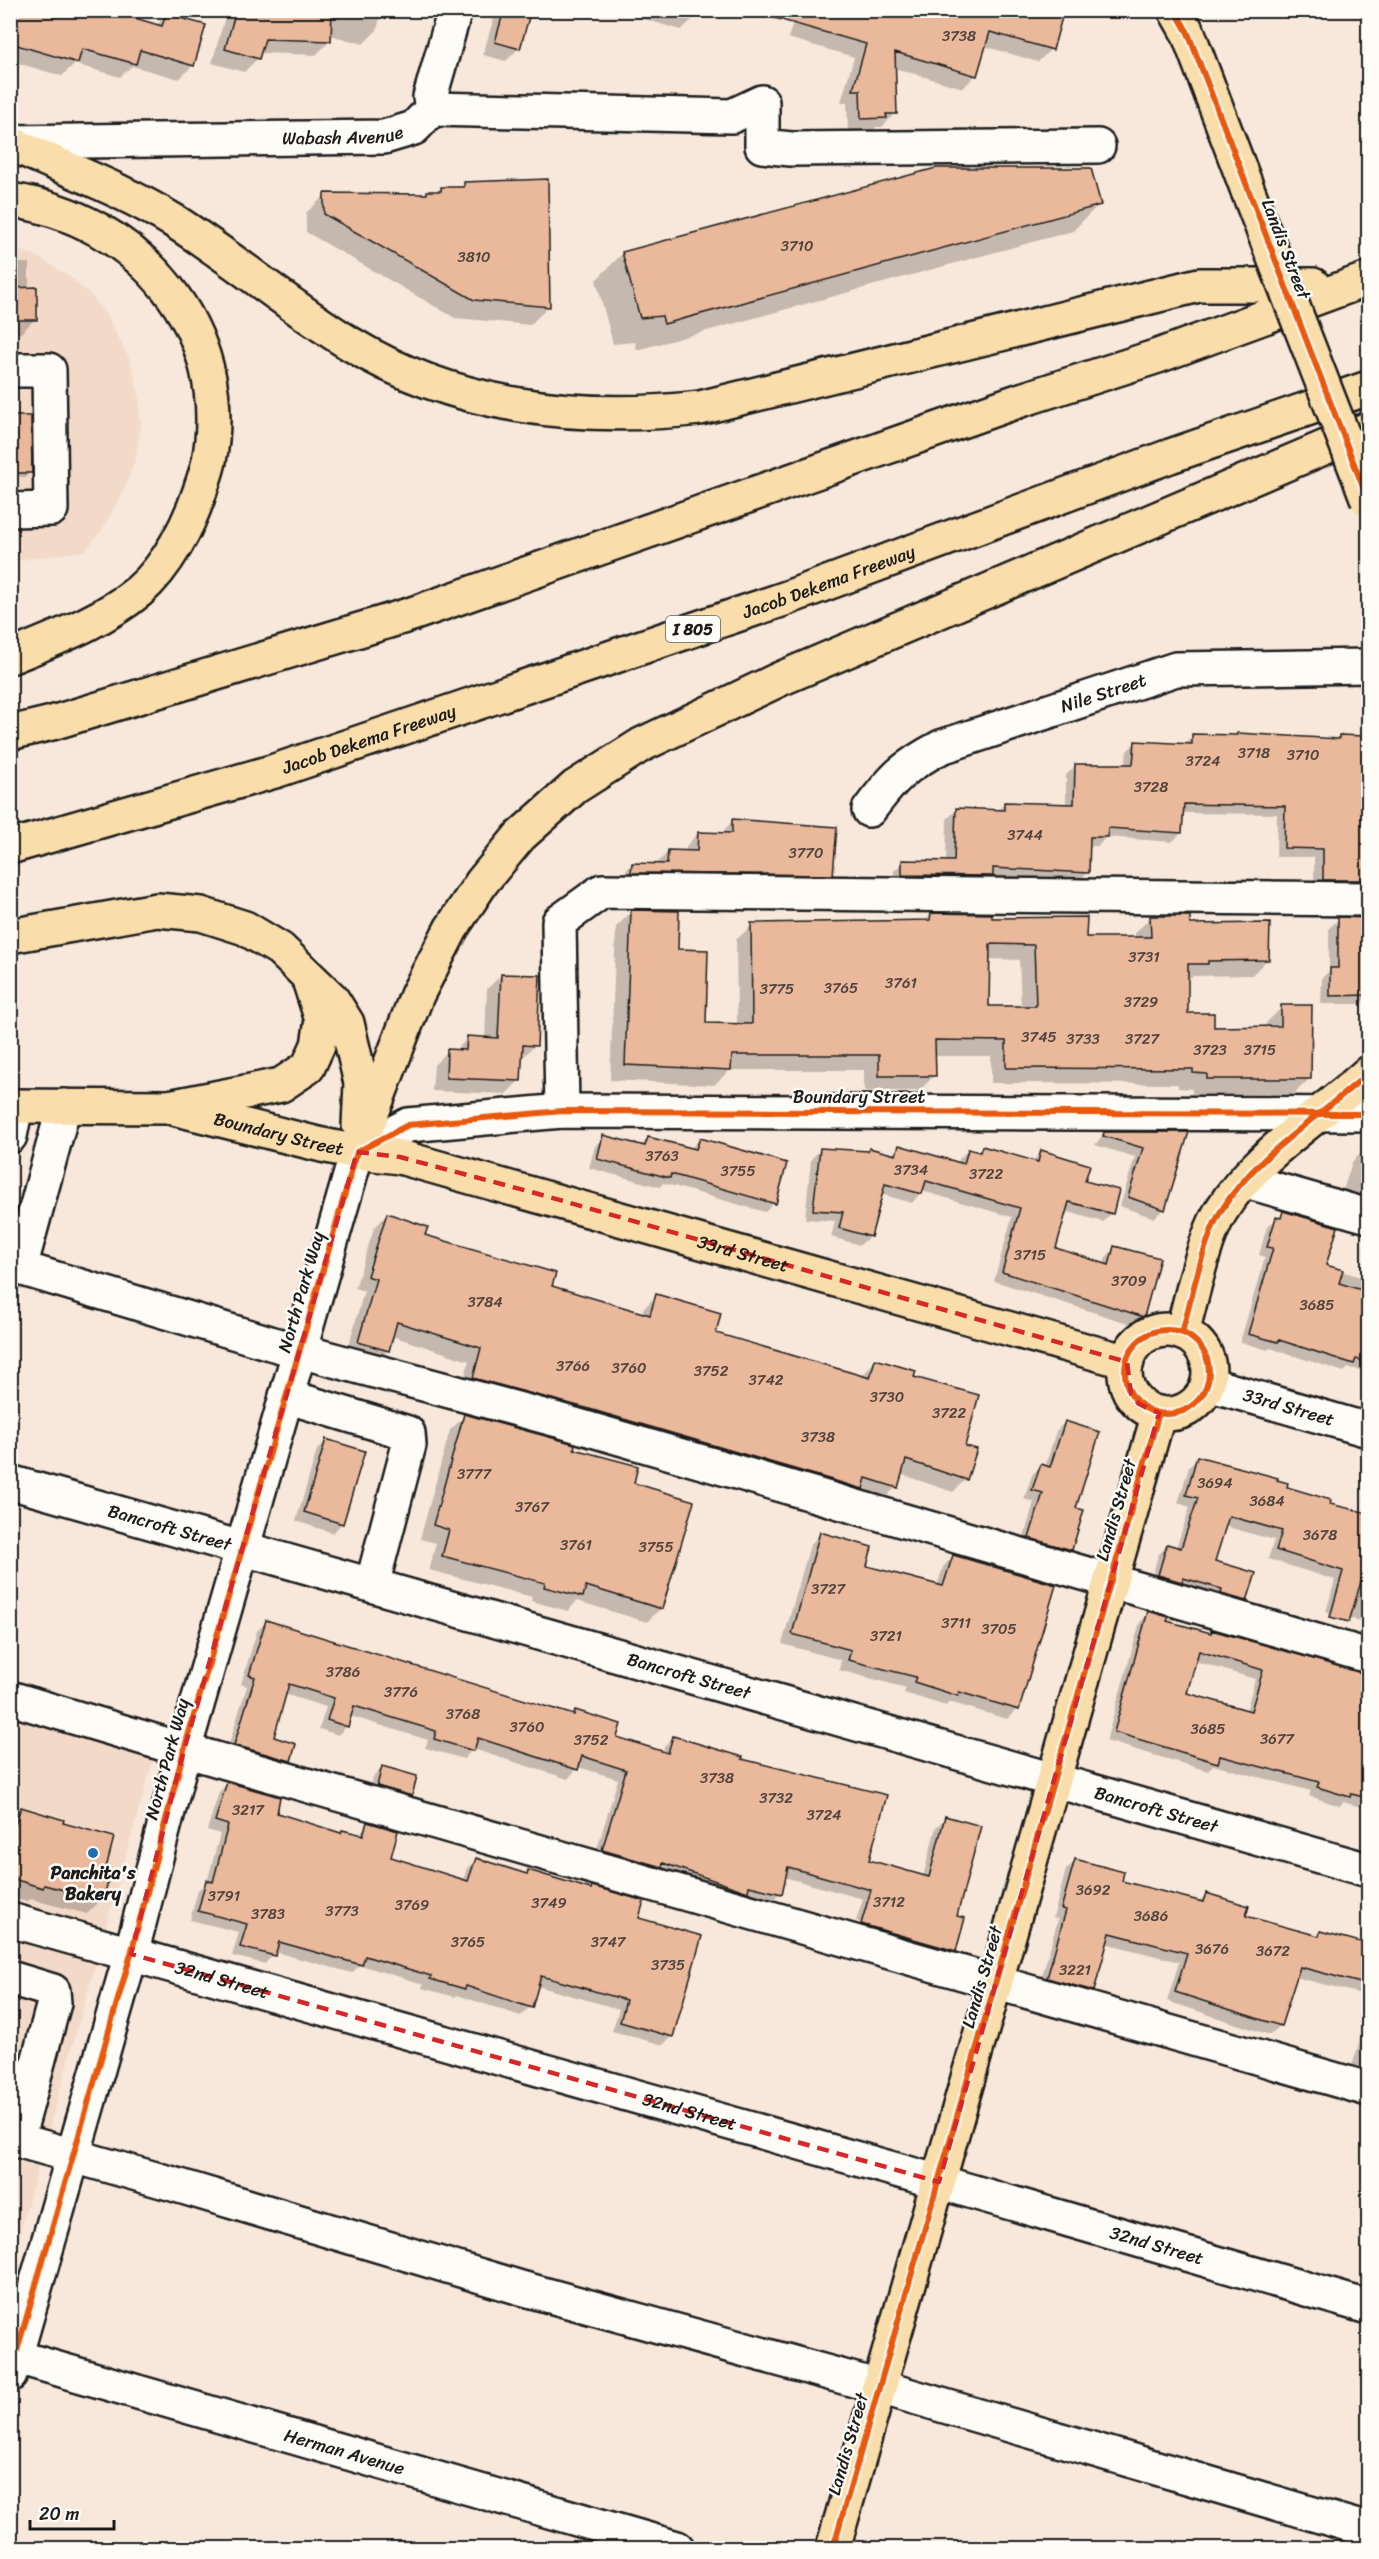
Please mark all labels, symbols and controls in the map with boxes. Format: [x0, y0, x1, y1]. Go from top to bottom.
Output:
house number: 3738 [942, 23, 976, 49]
street label: Wabash Avenue [282, 116, 408, 154]
street label: Landis Street [1252, 194, 1320, 305]
house number: 3710 [781, 233, 813, 259]
house number: 3810 [457, 244, 491, 270]
street label: Jacob Dekema Freeway [737, 536, 920, 628]
road number: I 805 [666, 616, 720, 642]
street label: Nile Street [1056, 664, 1151, 722]
street label: Jacob Dekema Freeway [277, 695, 461, 784]
house number: 3718 [1238, 740, 1270, 766]
house number: 3710 [1287, 742, 1319, 768]
house number: 3724 [1186, 748, 1220, 774]
house number: 3728 [1134, 774, 1168, 800]
house number: 3744 [1007, 822, 1043, 848]
house number: 3770 [789, 840, 823, 866]
house number: 3731 [1128, 944, 1160, 970]
house number: 3761 [885, 970, 917, 996]
house number: 3765 [824, 975, 858, 1001]
house number: 3775 [760, 976, 794, 1002]
house number: 3729 [1124, 989, 1158, 1015]
house number: 3745 [1021, 1024, 1057, 1050]
house number: 3733 [1066, 1026, 1100, 1052]
house number: 3727 [1125, 1026, 1160, 1052]
house number: 3723 [1193, 1037, 1227, 1063]
house number: 3715 [1244, 1037, 1276, 1063]
street label: Boundary Street [793, 1081, 925, 1113]
street label: Boundary Street [210, 1103, 347, 1165]
house number: 3763 [645, 1143, 679, 1169]
house number: 3734 [894, 1157, 928, 1183]
house number: 3755 [720, 1158, 756, 1184]
house number: 3722 [969, 1161, 1003, 1187]
street label: 33rd Street [694, 1226, 793, 1282]
street label: North Park Way [268, 1227, 334, 1356]
house number: 3715 [1014, 1242, 1046, 1268]
house number: 3709 [1111, 1268, 1147, 1294]
house number: 3784 [467, 1289, 503, 1315]
house number: 3685 [1300, 1292, 1334, 1318]
house number: 3766 [556, 1353, 590, 1379]
house number: 3760 [612, 1355, 646, 1381]
house number: 3752 [694, 1358, 729, 1384]
house number: 3742 [749, 1367, 784, 1393]
street label: 33rd Street [1239, 1379, 1338, 1436]
house number: 3730 [870, 1384, 904, 1410]
house number: 3722 [932, 1400, 966, 1426]
house number: 3738 [801, 1424, 835, 1450]
street label: Landis Street [1086, 1454, 1146, 1565]
house number: 3777 [457, 1461, 492, 1487]
house number: 3694 [1197, 1470, 1233, 1496]
house number: 3684 [1249, 1488, 1285, 1514]
house number: 3767 [515, 1494, 550, 1520]
street label: Bancroft Street [104, 1495, 236, 1561]
house number: 3678 [1303, 1522, 1337, 1548]
house number: 3761 [560, 1532, 592, 1558]
house number: 3755 [638, 1534, 674, 1560]
house number: 3727 [811, 1576, 846, 1602]
house number: 3711 [941, 1610, 971, 1636]
house number: 3705 [981, 1616, 1017, 1642]
house number: 3721 [870, 1623, 902, 1649]
street label: Bancroft Street [623, 1643, 755, 1709]
house number: 3786 [326, 1659, 360, 1685]
house number: 3776 [384, 1679, 418, 1705]
street label: North Park Way [135, 1694, 199, 1823]
house number: 3768 [446, 1701, 480, 1727]
house number: 3760 [510, 1714, 544, 1740]
house number: 3685 [1191, 1716, 1225, 1742]
house number: 3677 [1260, 1726, 1295, 1752]
house number: 3752 [574, 1727, 609, 1753]
house number: 3738 [700, 1765, 734, 1791]
street label: Bancroft Street [1091, 1777, 1222, 1843]
house number: 3732 [759, 1785, 793, 1811]
house number: 3217 [232, 1797, 265, 1823]
house number: 3724 [807, 1802, 841, 1828]
marker: Panchita's Bakery [86, 1846, 100, 1860]
place label: Panchita's Bakery [51, 1857, 136, 1910]
house number: 3692 [1076, 1877, 1111, 1903]
house number: 3791 [208, 1883, 240, 1909]
house number: 3712 [873, 1889, 905, 1915]
house number: 3749 [531, 1890, 567, 1916]
house number: 3769 [395, 1892, 429, 1918]
house number: 3773 [325, 1898, 359, 1924]
house number: 3783 [251, 1901, 285, 1927]
house number: 3686 [1134, 1903, 1168, 1929]
street label: Landis Street [952, 1921, 1012, 2032]
house number: 3765 [451, 1929, 485, 1955]
house number: 3747 [591, 1929, 627, 1955]
house number: 3676 [1195, 1936, 1229, 1962]
house number: 3672 [1256, 1938, 1290, 1964]
street label: 32nd Street [171, 1951, 273, 2008]
house number: 3735 [651, 1952, 685, 1978]
house number: 3221 [1059, 1957, 1091, 1983]
street label: 32nd Street [639, 2083, 740, 2140]
street label: 32nd Street [1106, 2217, 1208, 2274]
street label: Landis Street [818, 2388, 878, 2499]
street label: Herman Avenue [280, 2419, 408, 2484]
scale bar [30, 2493, 114, 2531]
text: 20 m [39, 2498, 79, 2530]

